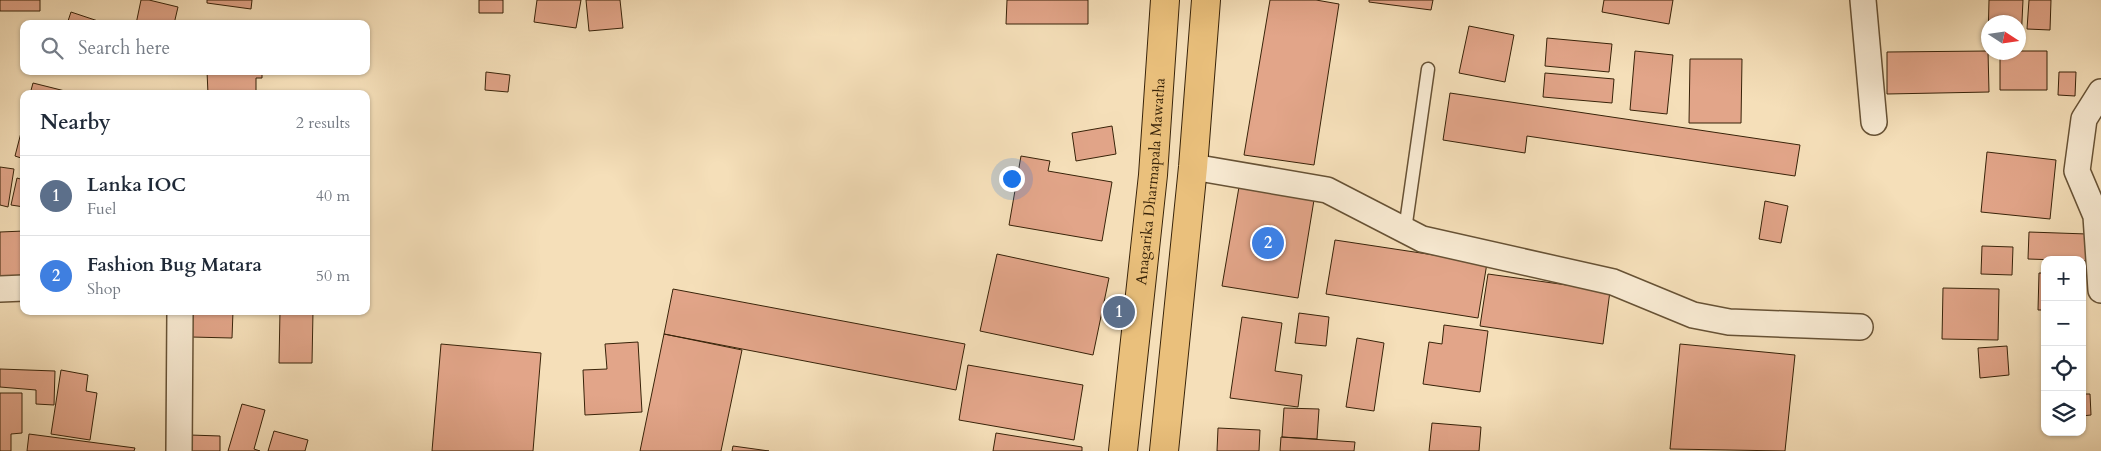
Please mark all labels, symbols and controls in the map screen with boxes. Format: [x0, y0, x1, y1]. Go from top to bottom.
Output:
north arrow [1981, 15, 2026, 60]
search box [20, 20, 370, 75]
icon: search [38, 34, 66, 62]
text: Search here [78, 35, 170, 61]
street label: Anagarika Dharmapala Mawatha [1131, 77, 1170, 286]
text: Nearby [40, 108, 111, 137]
text: 2 results [296, 112, 350, 134]
your location [999, 166, 1025, 192]
text: Lanka IOC [87, 172, 186, 198]
text: 1 [52, 185, 60, 207]
text: 40 m [316, 185, 350, 207]
text: Fuel [87, 198, 116, 220]
pin: 2 [1252, 224, 1284, 262]
text: Fashion Bug Matara [87, 252, 262, 278]
map controls [2041, 256, 2086, 436]
button: + [2041, 256, 2086, 301]
text: 2 [52, 265, 60, 287]
text: 50 m [316, 265, 350, 287]
text: Shop [87, 278, 121, 300]
pin: 1 [1103, 293, 1135, 331]
button: − [2041, 301, 2086, 346]
button: locate [2041, 346, 2086, 391]
button: layers [2041, 391, 2086, 436]

